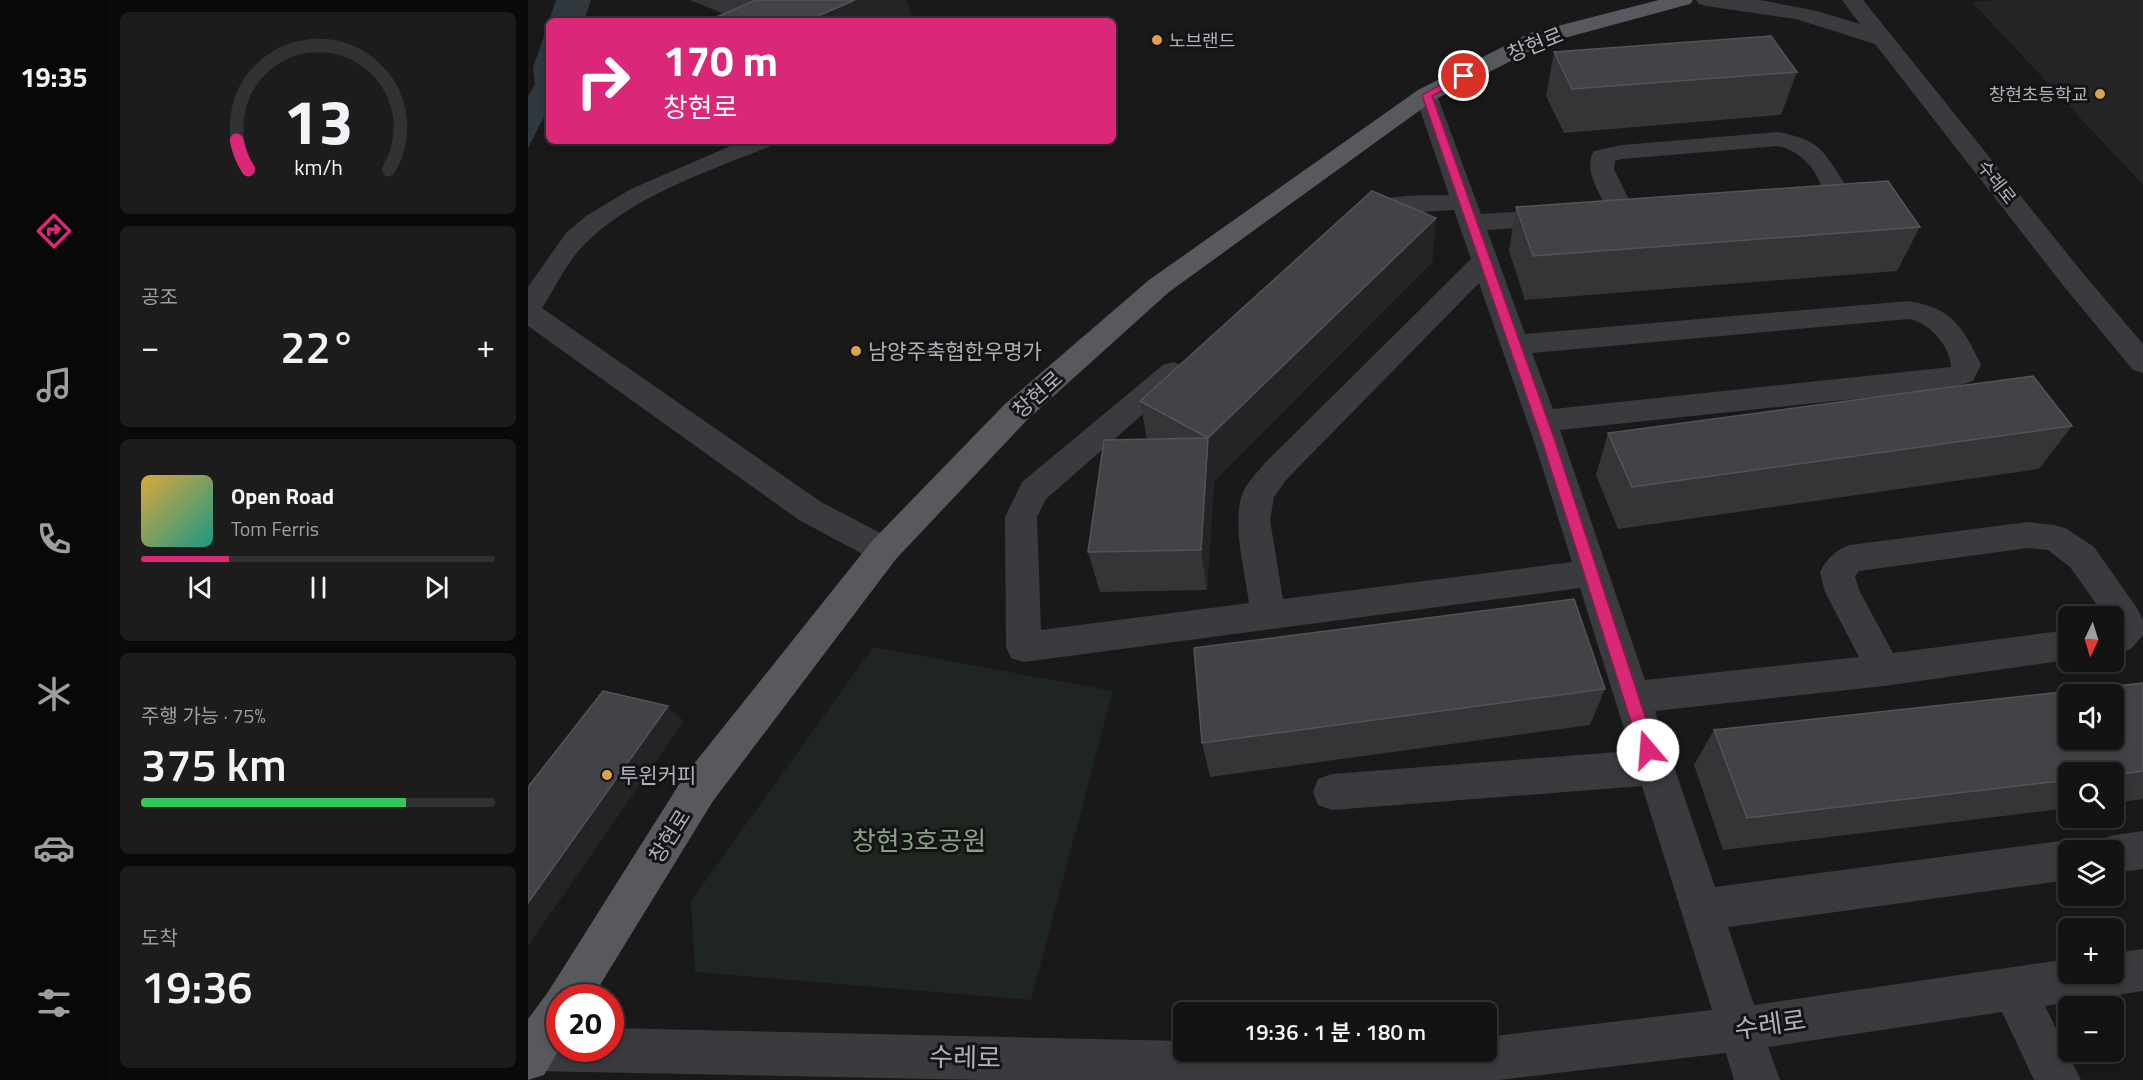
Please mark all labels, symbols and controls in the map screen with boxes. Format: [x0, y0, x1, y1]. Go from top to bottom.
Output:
street label: 창현로 [1502, 18, 1568, 70]
place label: 노브랜드 [1169, 27, 1235, 54]
text: 170 m [663, 28, 778, 92]
marker: 노브랜드 [1150, 33, 1164, 47]
icon: right [564, 42, 642, 120]
pin [1438, 50, 1489, 101]
text: 19:35 [20, 56, 88, 97]
icon: arrive [1447, 59, 1480, 92]
text: 13 [283, 73, 353, 168]
place label: 창현초등학교 [1989, 81, 2088, 108]
text: 창현로 [663, 86, 738, 127]
marker: 창현초등학교 [2093, 87, 2107, 101]
text: km/h [294, 151, 342, 183]
street label: 수레로 [1971, 154, 2023, 210]
icon: directions [33, 210, 75, 252]
text: 공조 [141, 281, 178, 312]
text: 22° [280, 312, 356, 380]
text: − [141, 321, 159, 371]
text: + [477, 321, 495, 371]
place label: 남양주축협한우명가 [868, 335, 1042, 367]
marker: 남양주축협한우명가 [849, 344, 863, 358]
street label: 창현로 [1005, 363, 1069, 425]
icon: music [33, 364, 75, 406]
text: Open Road [231, 479, 334, 513]
text: Tom Ferris [231, 513, 319, 544]
icon: phone [33, 518, 75, 560]
icon: previous [184, 571, 217, 604]
icon: pause [302, 571, 335, 604]
icon: next [420, 571, 453, 604]
north arrow [2058, 606, 2124, 672]
map controls [2058, 606, 2124, 1062]
icon: climate [33, 673, 75, 715]
button: sound [2058, 684, 2124, 750]
text: 주행 가능 · 75% [141, 700, 266, 731]
position arrow [1616, 718, 1680, 782]
text: 375 km [141, 730, 287, 798]
place label: 투윈커피 [619, 759, 696, 791]
button: search [2058, 762, 2124, 828]
marker: 투윈커피 [600, 768, 614, 782]
street label: 창현로 [640, 803, 698, 869]
park label: 창현3호공원 [852, 821, 986, 860]
icon: car [33, 827, 75, 869]
button: layers [2058, 840, 2124, 906]
button: + [2058, 918, 2124, 984]
text: 도착 [141, 922, 178, 953]
text: 19:36 [141, 952, 253, 1020]
icon: filters [33, 982, 75, 1024]
speed limit sign: 20 [546, 984, 624, 1062]
button: − [2058, 996, 2124, 1062]
street label: 수레로 [1732, 1000, 1808, 1048]
text: 19:36 · 1 분 · 180 m [1244, 1015, 1426, 1049]
street label: 수레로 [929, 1037, 1001, 1077]

